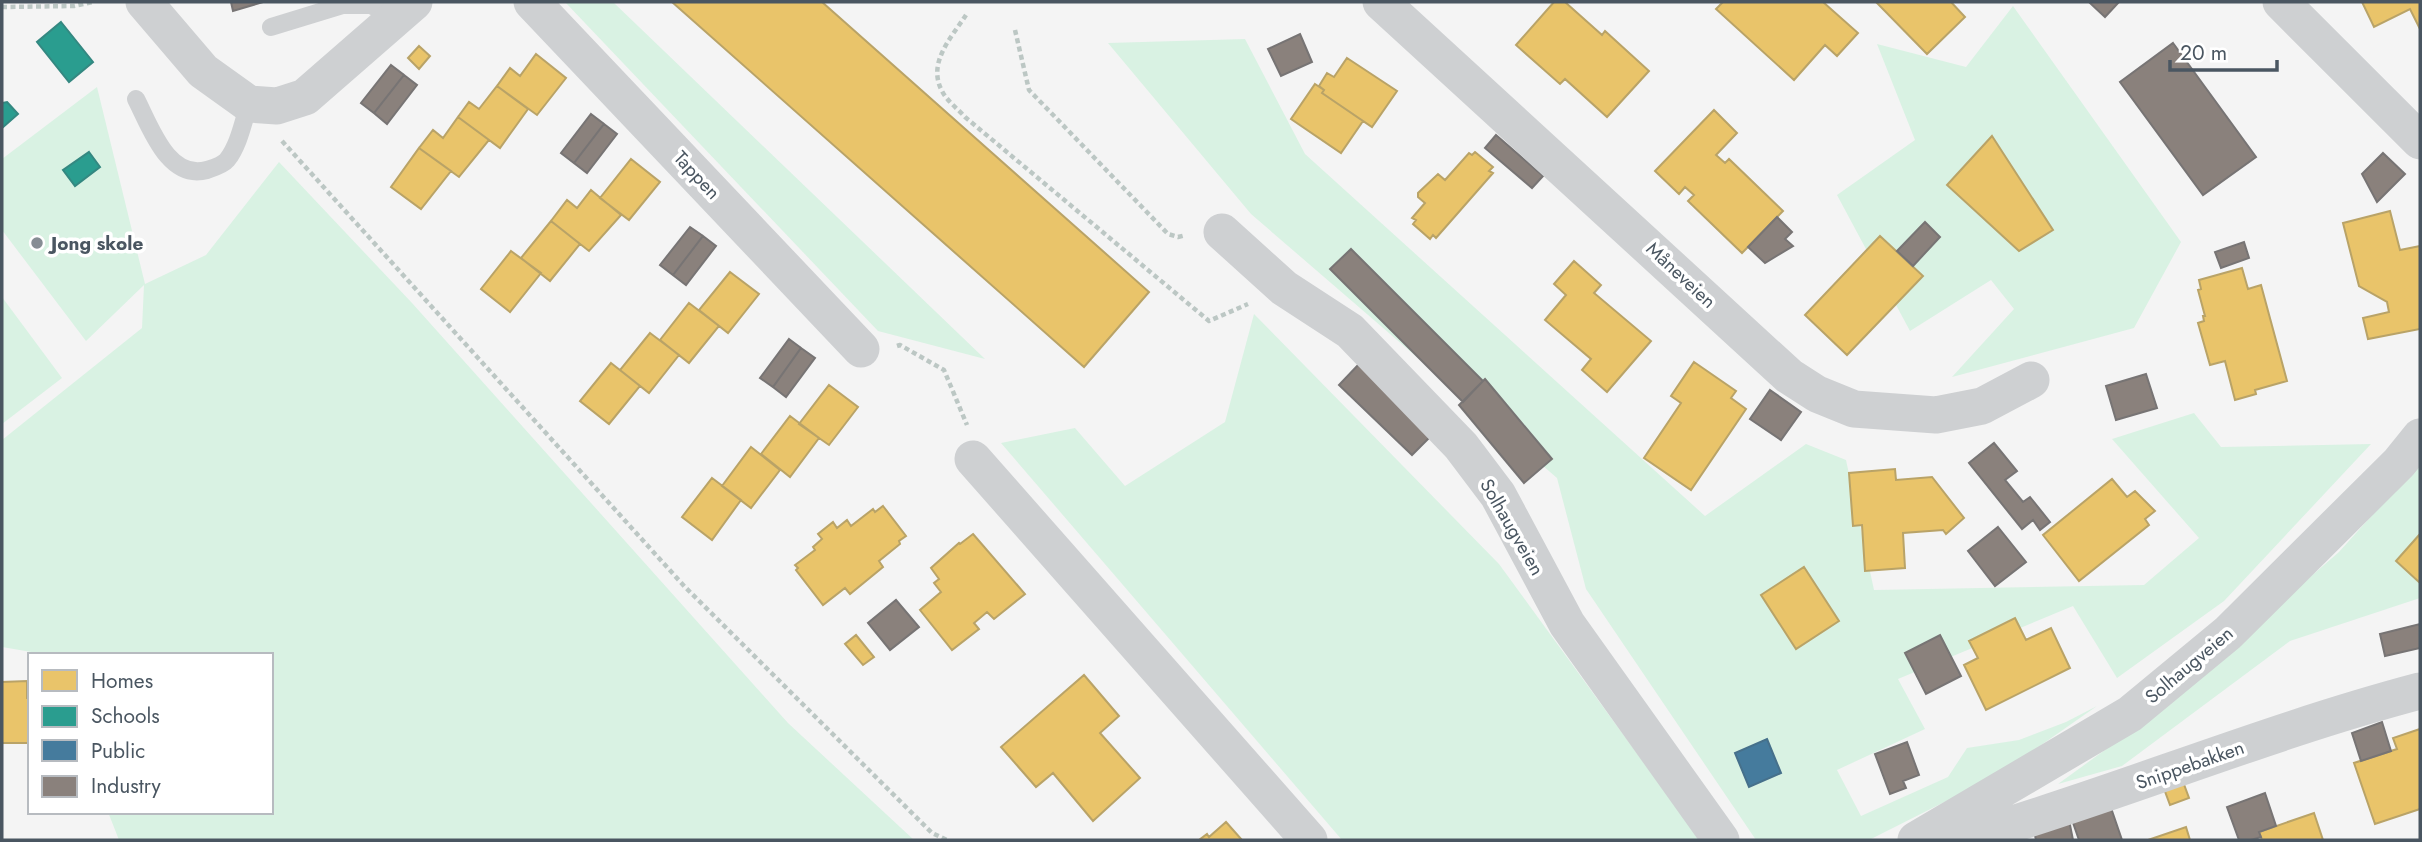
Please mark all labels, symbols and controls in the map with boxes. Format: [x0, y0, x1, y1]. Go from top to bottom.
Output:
scale bar [2170, 28, 2277, 72]
text: 20 m [2180, 38, 2227, 68]
street label: Tappen [668, 145, 726, 205]
place label: Jong skole [47, 230, 143, 257]
marker: Jong skole [29, 235, 45, 251]
street label: Måneveien [1640, 236, 1722, 314]
street label: Solhaugveien [1473, 474, 1551, 580]
street label: Solhaugveien [2139, 620, 2239, 710]
legend [28, 653, 273, 814]
text: Homes [91, 666, 153, 696]
text: Schools [91, 701, 160, 731]
street label: Snippebakken [2132, 734, 2248, 796]
text: Public [91, 736, 145, 766]
text: Industry [91, 771, 162, 801]

